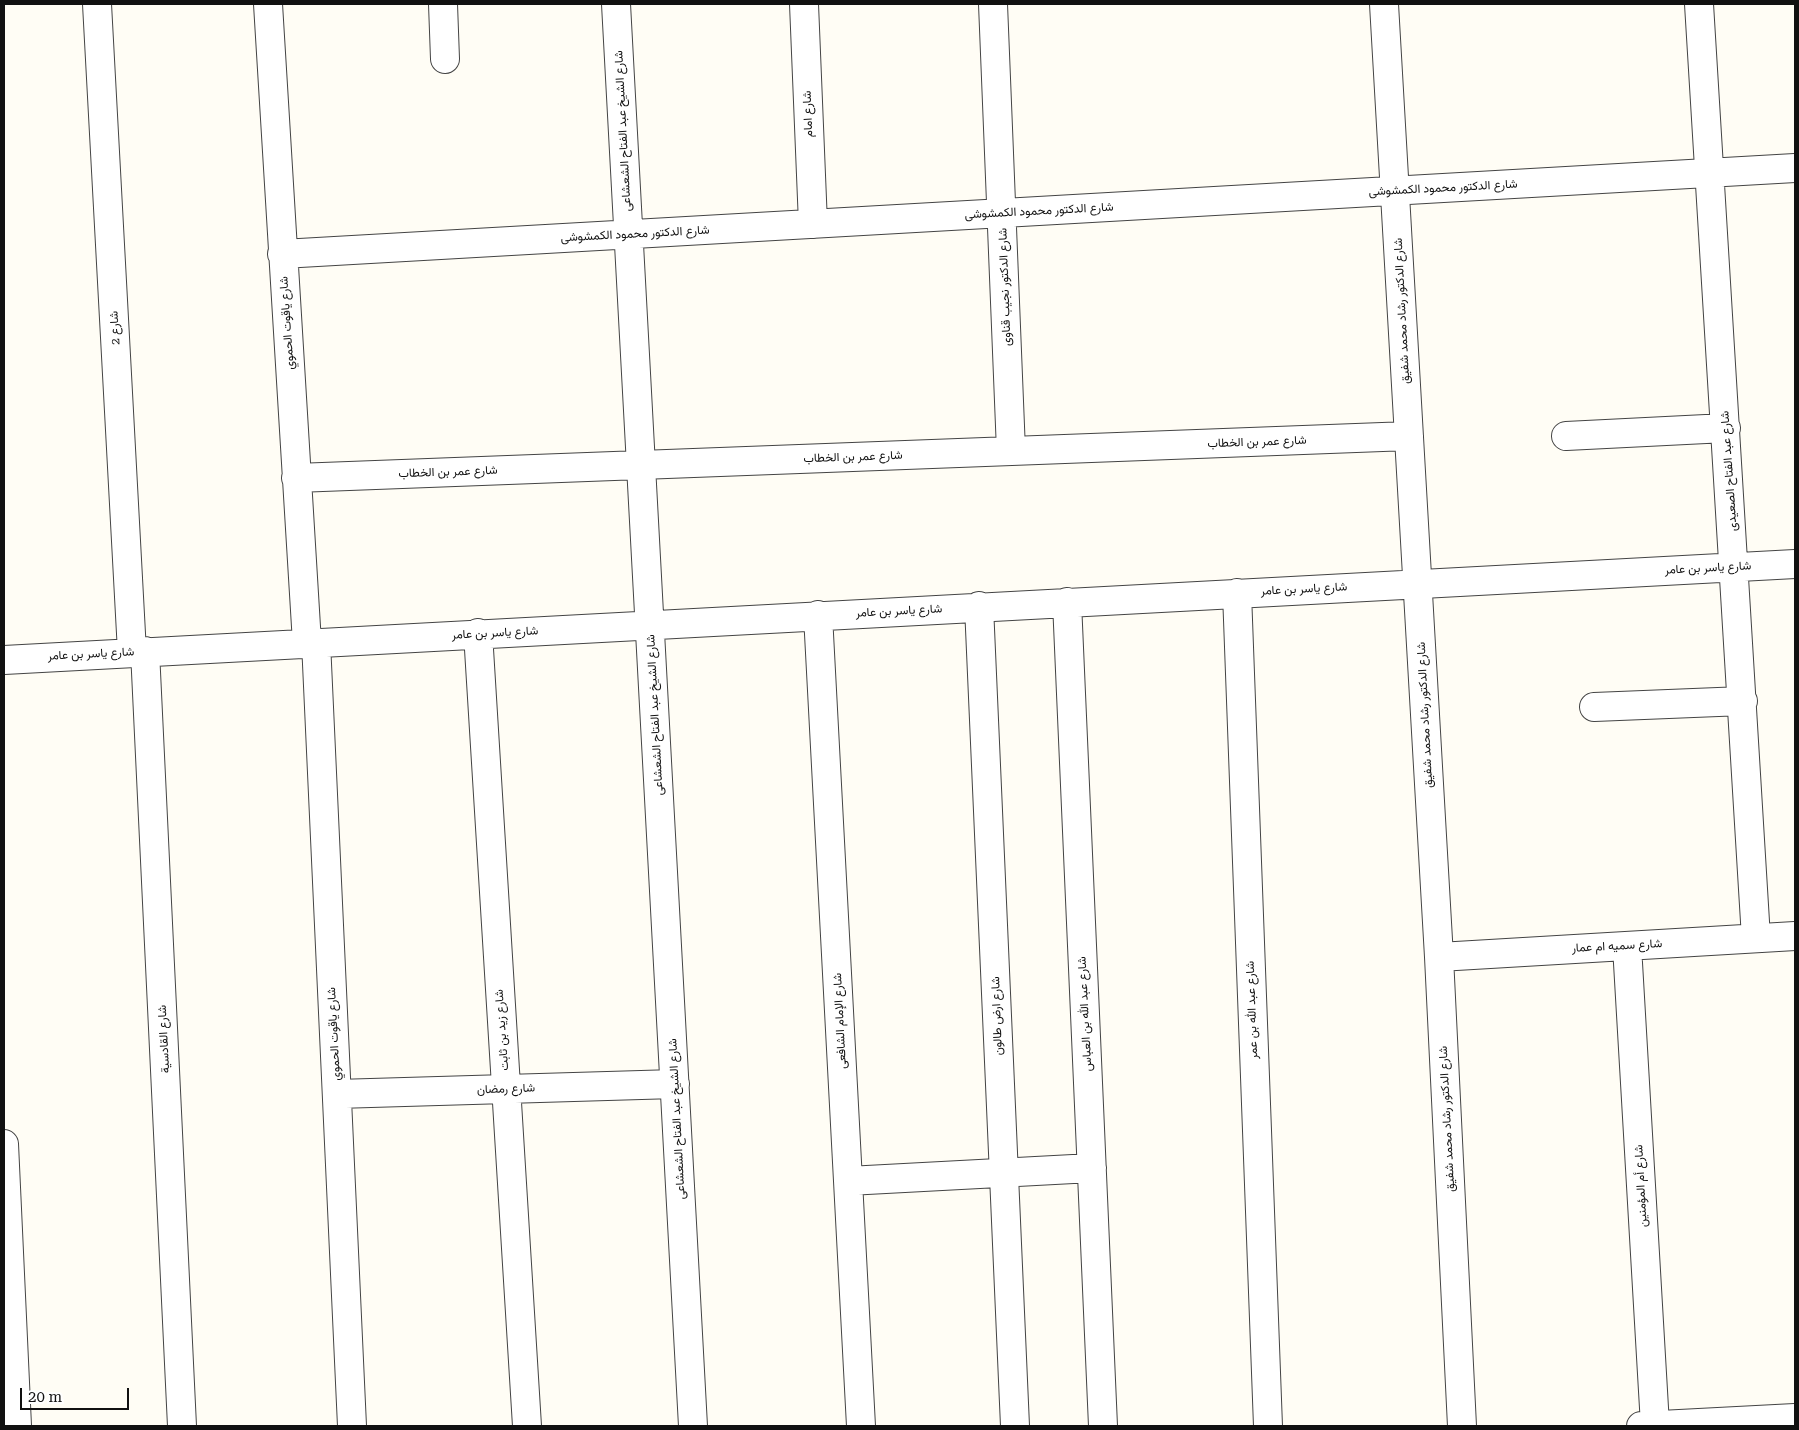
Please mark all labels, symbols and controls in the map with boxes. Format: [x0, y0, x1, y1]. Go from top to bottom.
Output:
street label: شارع الشيخ عبد الفتاح الشعشاعى [612, 50, 634, 212]
street label: شارع امام [800, 90, 816, 138]
street label: شارع الدكتور محمود الكمشوشى [1368, 177, 1518, 199]
street label: شارع الدكتور محمود الكمشوشى [964, 200, 1114, 222]
street label: شارع الدكتور محمود الكمشوشى [560, 223, 710, 245]
street label: شارع الدكتور نجيب قناوى [996, 228, 1014, 346]
street label: شارع الدكتور رشاد محمد شفيق [1391, 238, 1413, 384]
street label: شارع ياقوت الحموي [277, 276, 297, 370]
street label: شارع 2 [107, 311, 123, 345]
street label: شارع عبد الفتاح الصعيدى [1718, 410, 1740, 532]
street label: شارع عمر بن الخطاب [1207, 433, 1307, 451]
street label: شارع عمر بن الخطاب [803, 448, 903, 466]
street label: شارع عمر بن الخطاب [398, 463, 498, 481]
street label: شارع ياسر بن عامر [1664, 559, 1752, 577]
street label: شارع ياسر بن عامر [1260, 580, 1348, 598]
street label: شارع ياسر بن عامر [855, 602, 943, 620]
street label: شارع ياسر بن عامر [451, 624, 539, 642]
street label: شارع الشيخ عبد الفتاح الشعشاعى [644, 634, 666, 796]
street label: شارع الدكتور رشاد محمد شفيق [1414, 642, 1436, 788]
street label: شارع ياسر بن عامر [47, 645, 135, 663]
street label: شارع سميه ام عمار [1571, 936, 1663, 956]
street label: شارع عبد الله بن العباس [1075, 956, 1095, 1072]
street label: شارع عبد الله بن عمر [1243, 961, 1261, 1059]
street label: شارع الإمام الشافعى [830, 973, 850, 1069]
street label: شارع ارض طالون [988, 976, 1006, 1056]
street label: شارع ياقوت الحموي [324, 987, 344, 1081]
street label: شارع زيد بن ثابت [492, 989, 512, 1071]
street label: شارع القادسية [155, 1005, 173, 1073]
street label: شارع الشيخ عبد الفتاح الشعشاعى [666, 1038, 688, 1200]
street label: شارع الدكتور رشاد محمد شفيق [1436, 1046, 1458, 1192]
street label: شارع رمضان [477, 1081, 535, 1097]
street label: شارع أم المؤمنين [1632, 1144, 1650, 1228]
scale bar [22, 1378, 131, 1410]
text: 20 m [28, 1388, 62, 1406]

